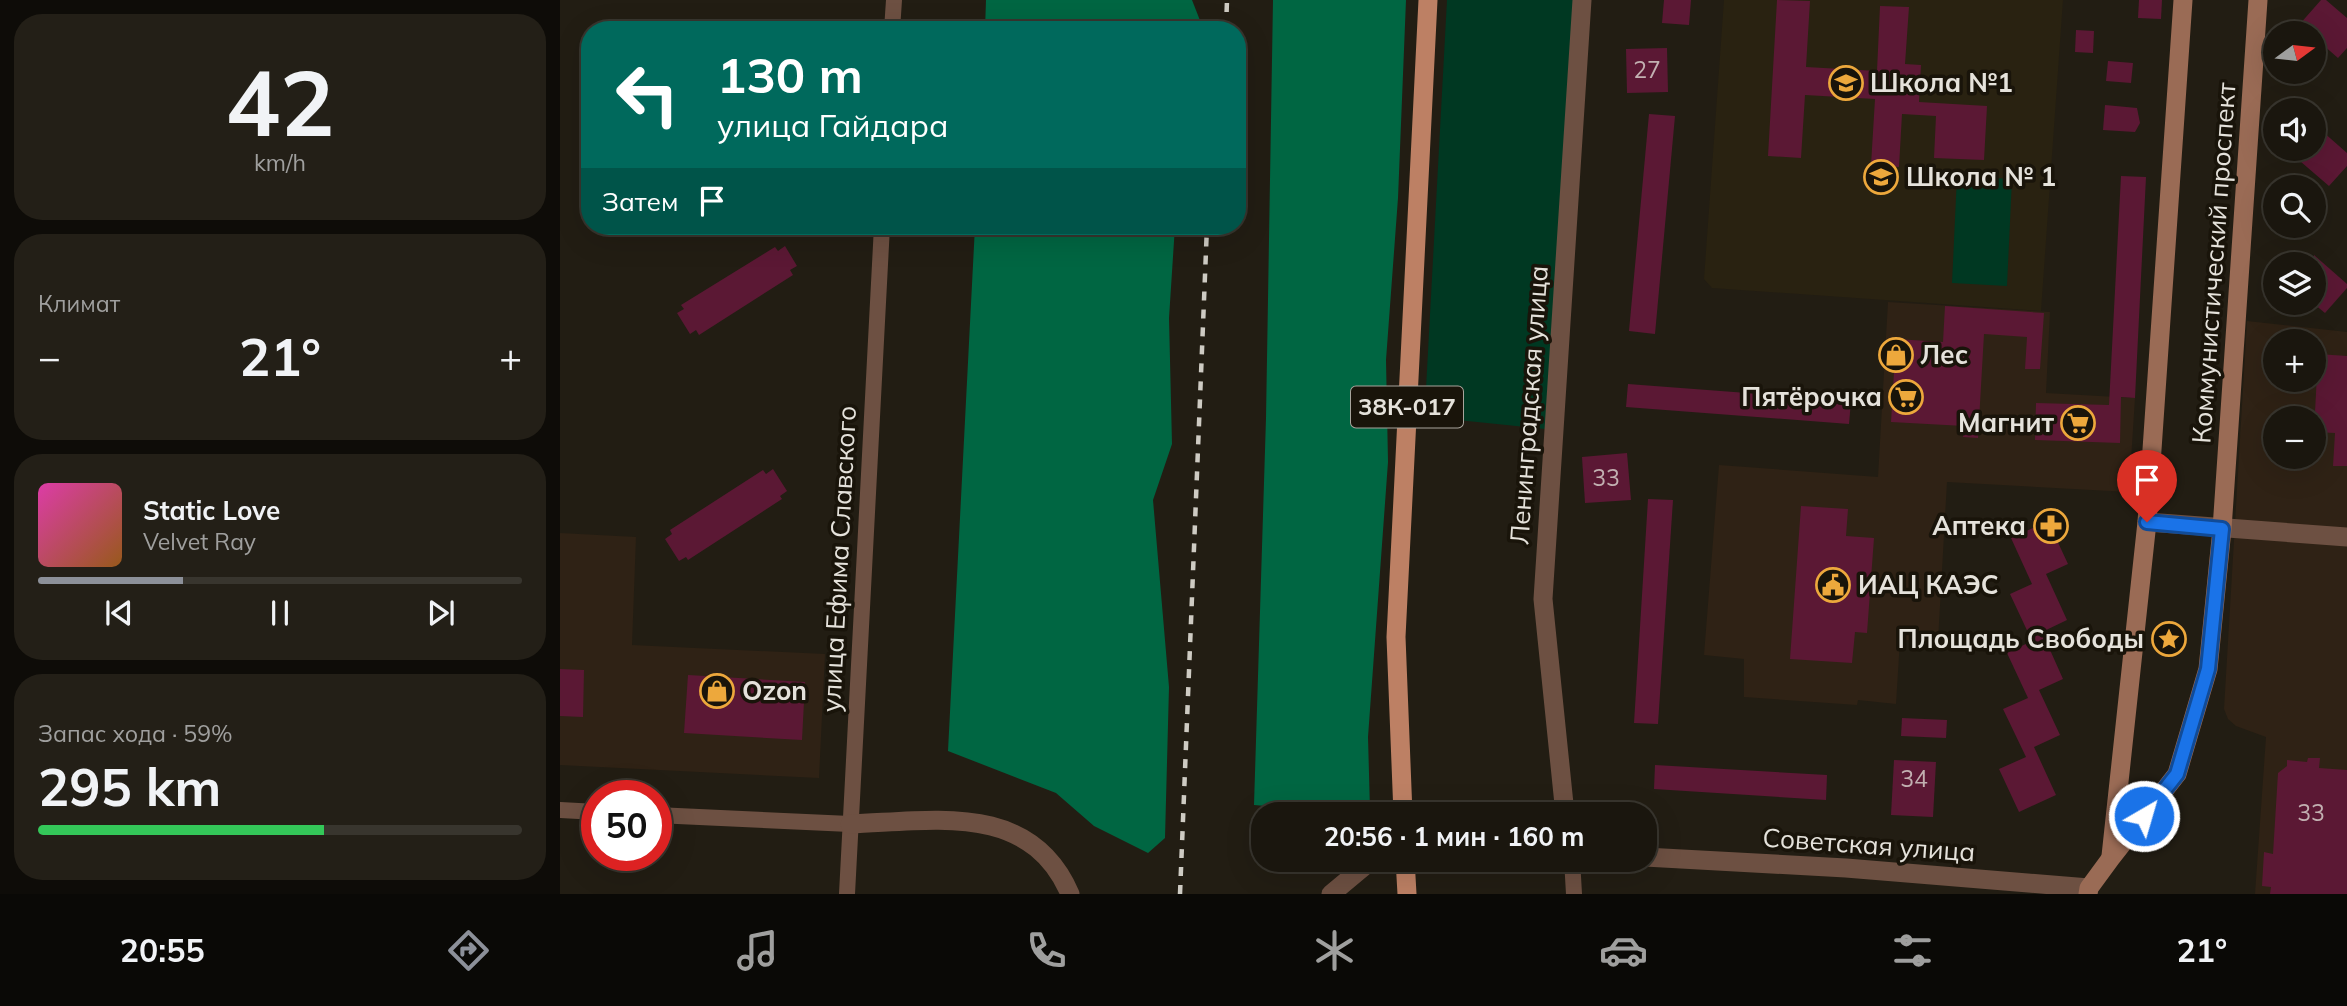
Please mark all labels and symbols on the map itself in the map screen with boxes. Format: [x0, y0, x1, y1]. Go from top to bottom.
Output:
north arrow [2263, 21, 2326, 84]
house number: 27 [1633, 55, 1661, 84]
school or university icon: Школа №1 [1827, 64, 1865, 102]
place label: Школа №1 [1870, 66, 2013, 99]
street label: Коммунистический проспект [2184, 81, 2243, 445]
school or university icon: Школа № 1 [1862, 158, 1900, 196]
place label: Школа № 1 [1906, 160, 2056, 193]
street label: Ленинградская улица [1502, 264, 1555, 546]
shop icon: Лес [1877, 336, 1915, 374]
place label: Лес [1920, 338, 1968, 371]
supermarket icon: Пятёрочка [1887, 378, 1925, 416]
place label: Пятёрочка [1741, 380, 1882, 413]
road number: 38К-017 [1351, 386, 1463, 428]
supermarket icon: Магнит [2059, 404, 2097, 442]
street label: улица Ефима Славского [814, 405, 863, 713]
place label: Магнит [1958, 406, 2054, 439]
pin [2117, 450, 2177, 522]
house number: 33 [1592, 463, 1620, 492]
pharmacy icon: Аптека [2032, 507, 2070, 545]
place label: Аптека [1932, 509, 2026, 542]
public building icon: ИАЦ КАЭС [1814, 566, 1852, 604]
place label: ИАЦ КАЭС [1858, 568, 1999, 601]
place icon: Площадь Свободы [2150, 620, 2188, 658]
place label: Площадь Свободы [1898, 622, 2144, 655]
shop icon: Ozon [698, 672, 736, 710]
place label: Ozon [742, 674, 807, 707]
house number: 34 [1900, 764, 1928, 793]
position arrow [2107, 779, 2181, 853]
speed limit sign: 50 [581, 780, 672, 871]
house number: 33 [2297, 798, 2325, 827]
street label: Советская улица [1762, 821, 1976, 868]

